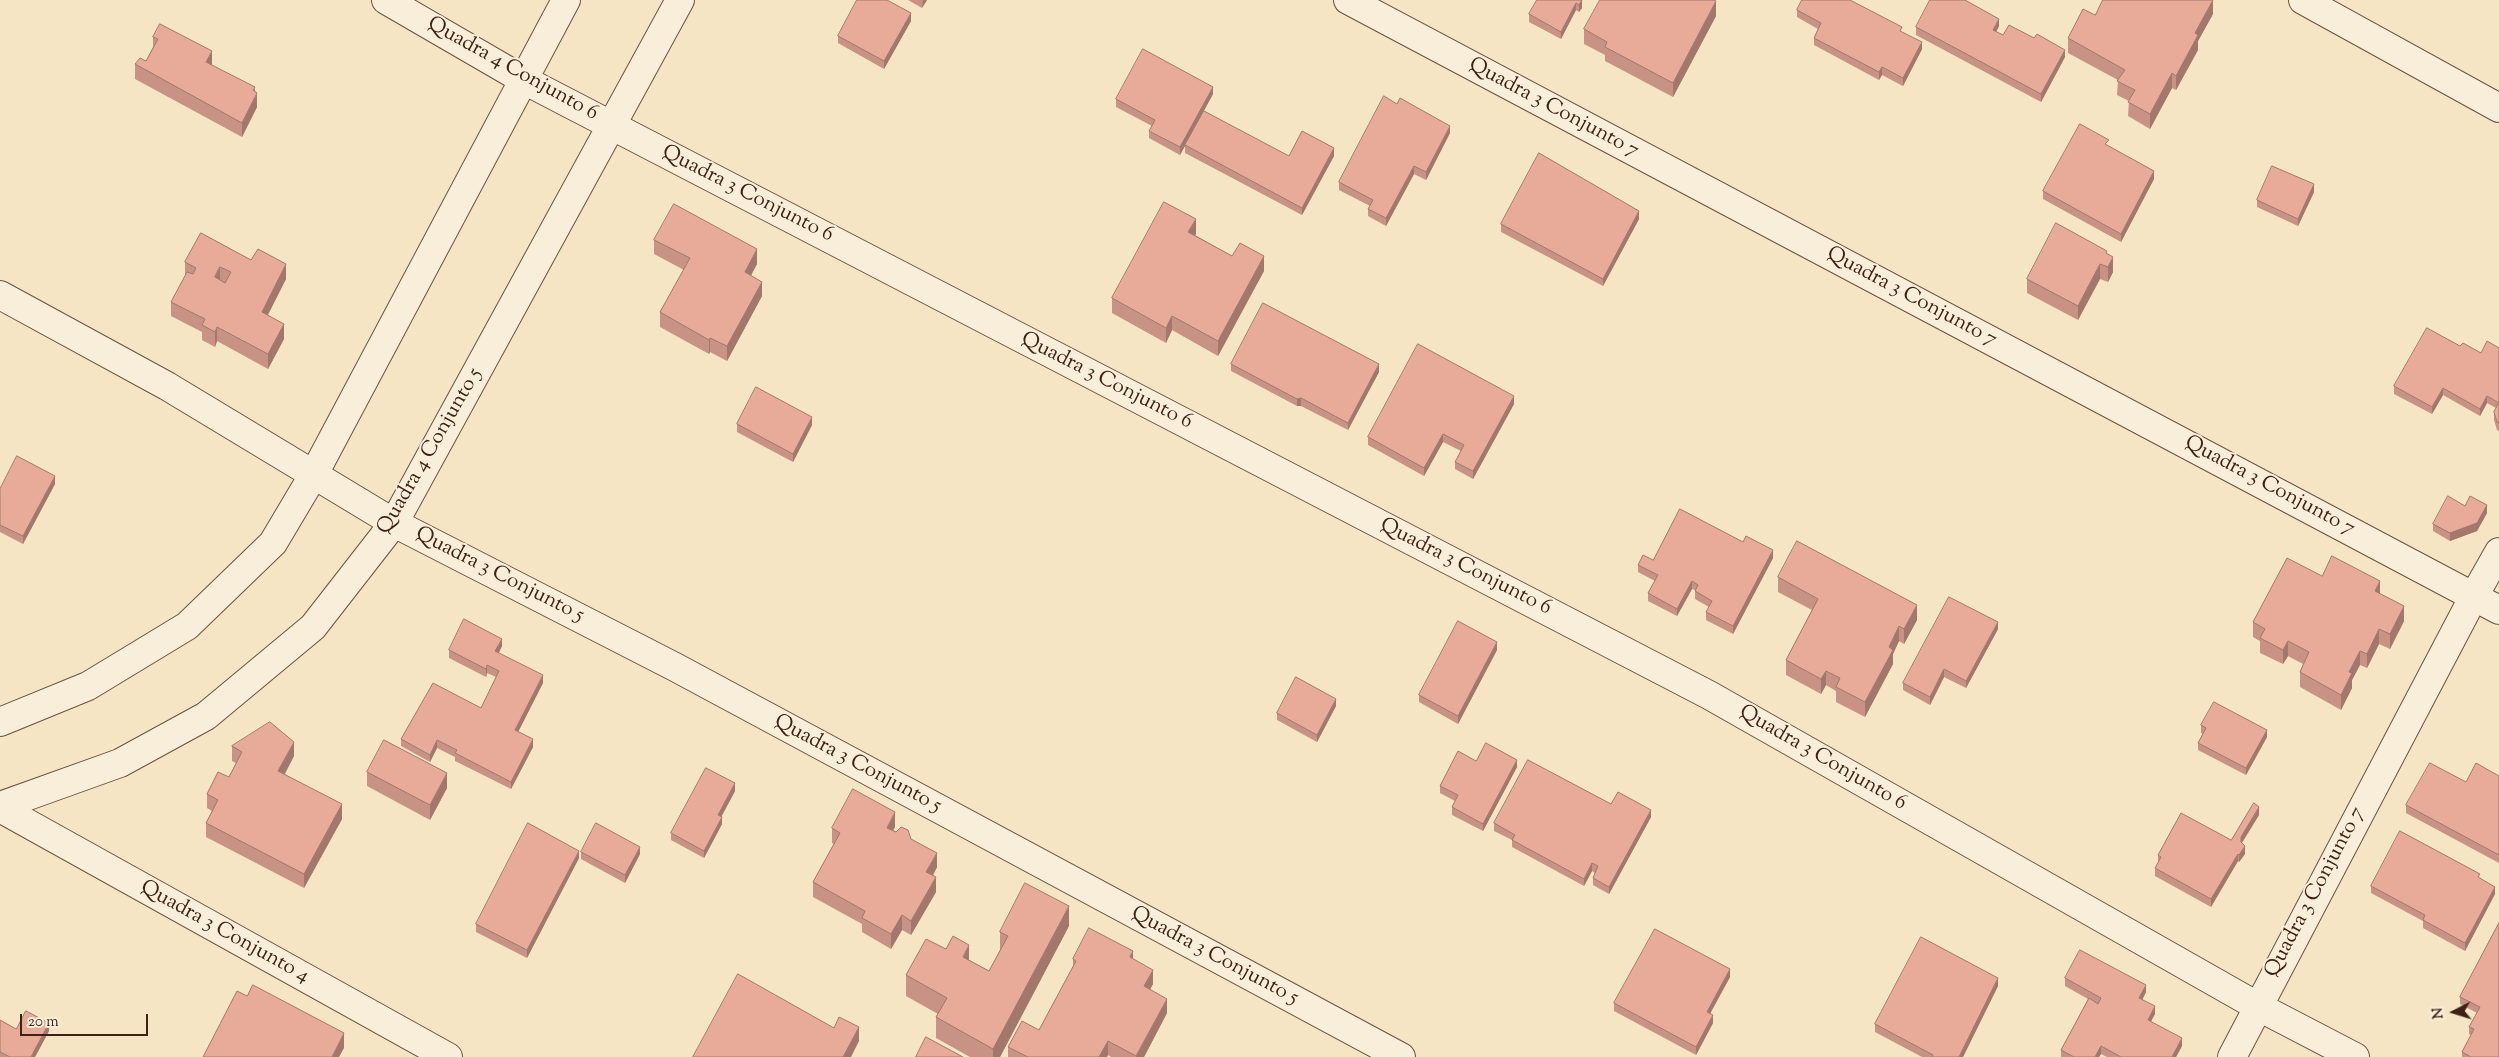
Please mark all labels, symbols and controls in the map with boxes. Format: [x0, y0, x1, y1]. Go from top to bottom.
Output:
street label: Quadra 4 Conjunto 6 [422, 13, 602, 127]
street label: Quadra 3 Conjunto 7 [1463, 53, 1643, 165]
street label: Quadra 3 Conjunto 6 [657, 141, 837, 249]
street label: Quadra 3 Conjunto 7 [1821, 242, 2001, 354]
street label: Quadra 3 Conjunto 6 [1016, 328, 1196, 436]
street label: Quadra 4 Conjunto 5 [373, 364, 489, 540]
street label: Quadra 3 Conjunto 7 [2179, 431, 2359, 543]
street label: Quadra 3 Conjunto 6 [1375, 514, 1555, 622]
street label: Quadra 3 Conjunto 5 [410, 523, 588, 629]
street label: Quadra 3 Conjunto 6 [1734, 701, 1910, 817]
street label: Quadra 3 Conjunto 5 [769, 710, 945, 820]
street label: Quadra 3 Conjunto 7 [2260, 803, 2372, 983]
street label: Quadra 3 Conjunto 4 [135, 876, 313, 990]
street label: Quadra 3 Conjunto 5 [1126, 902, 1302, 1012]
north arrow [2429, 987, 2479, 1037]
scale bar [22, 1004, 150, 1036]
text: N [2429, 1007, 2450, 1020]
text: 20 m [28, 1012, 59, 1033]

